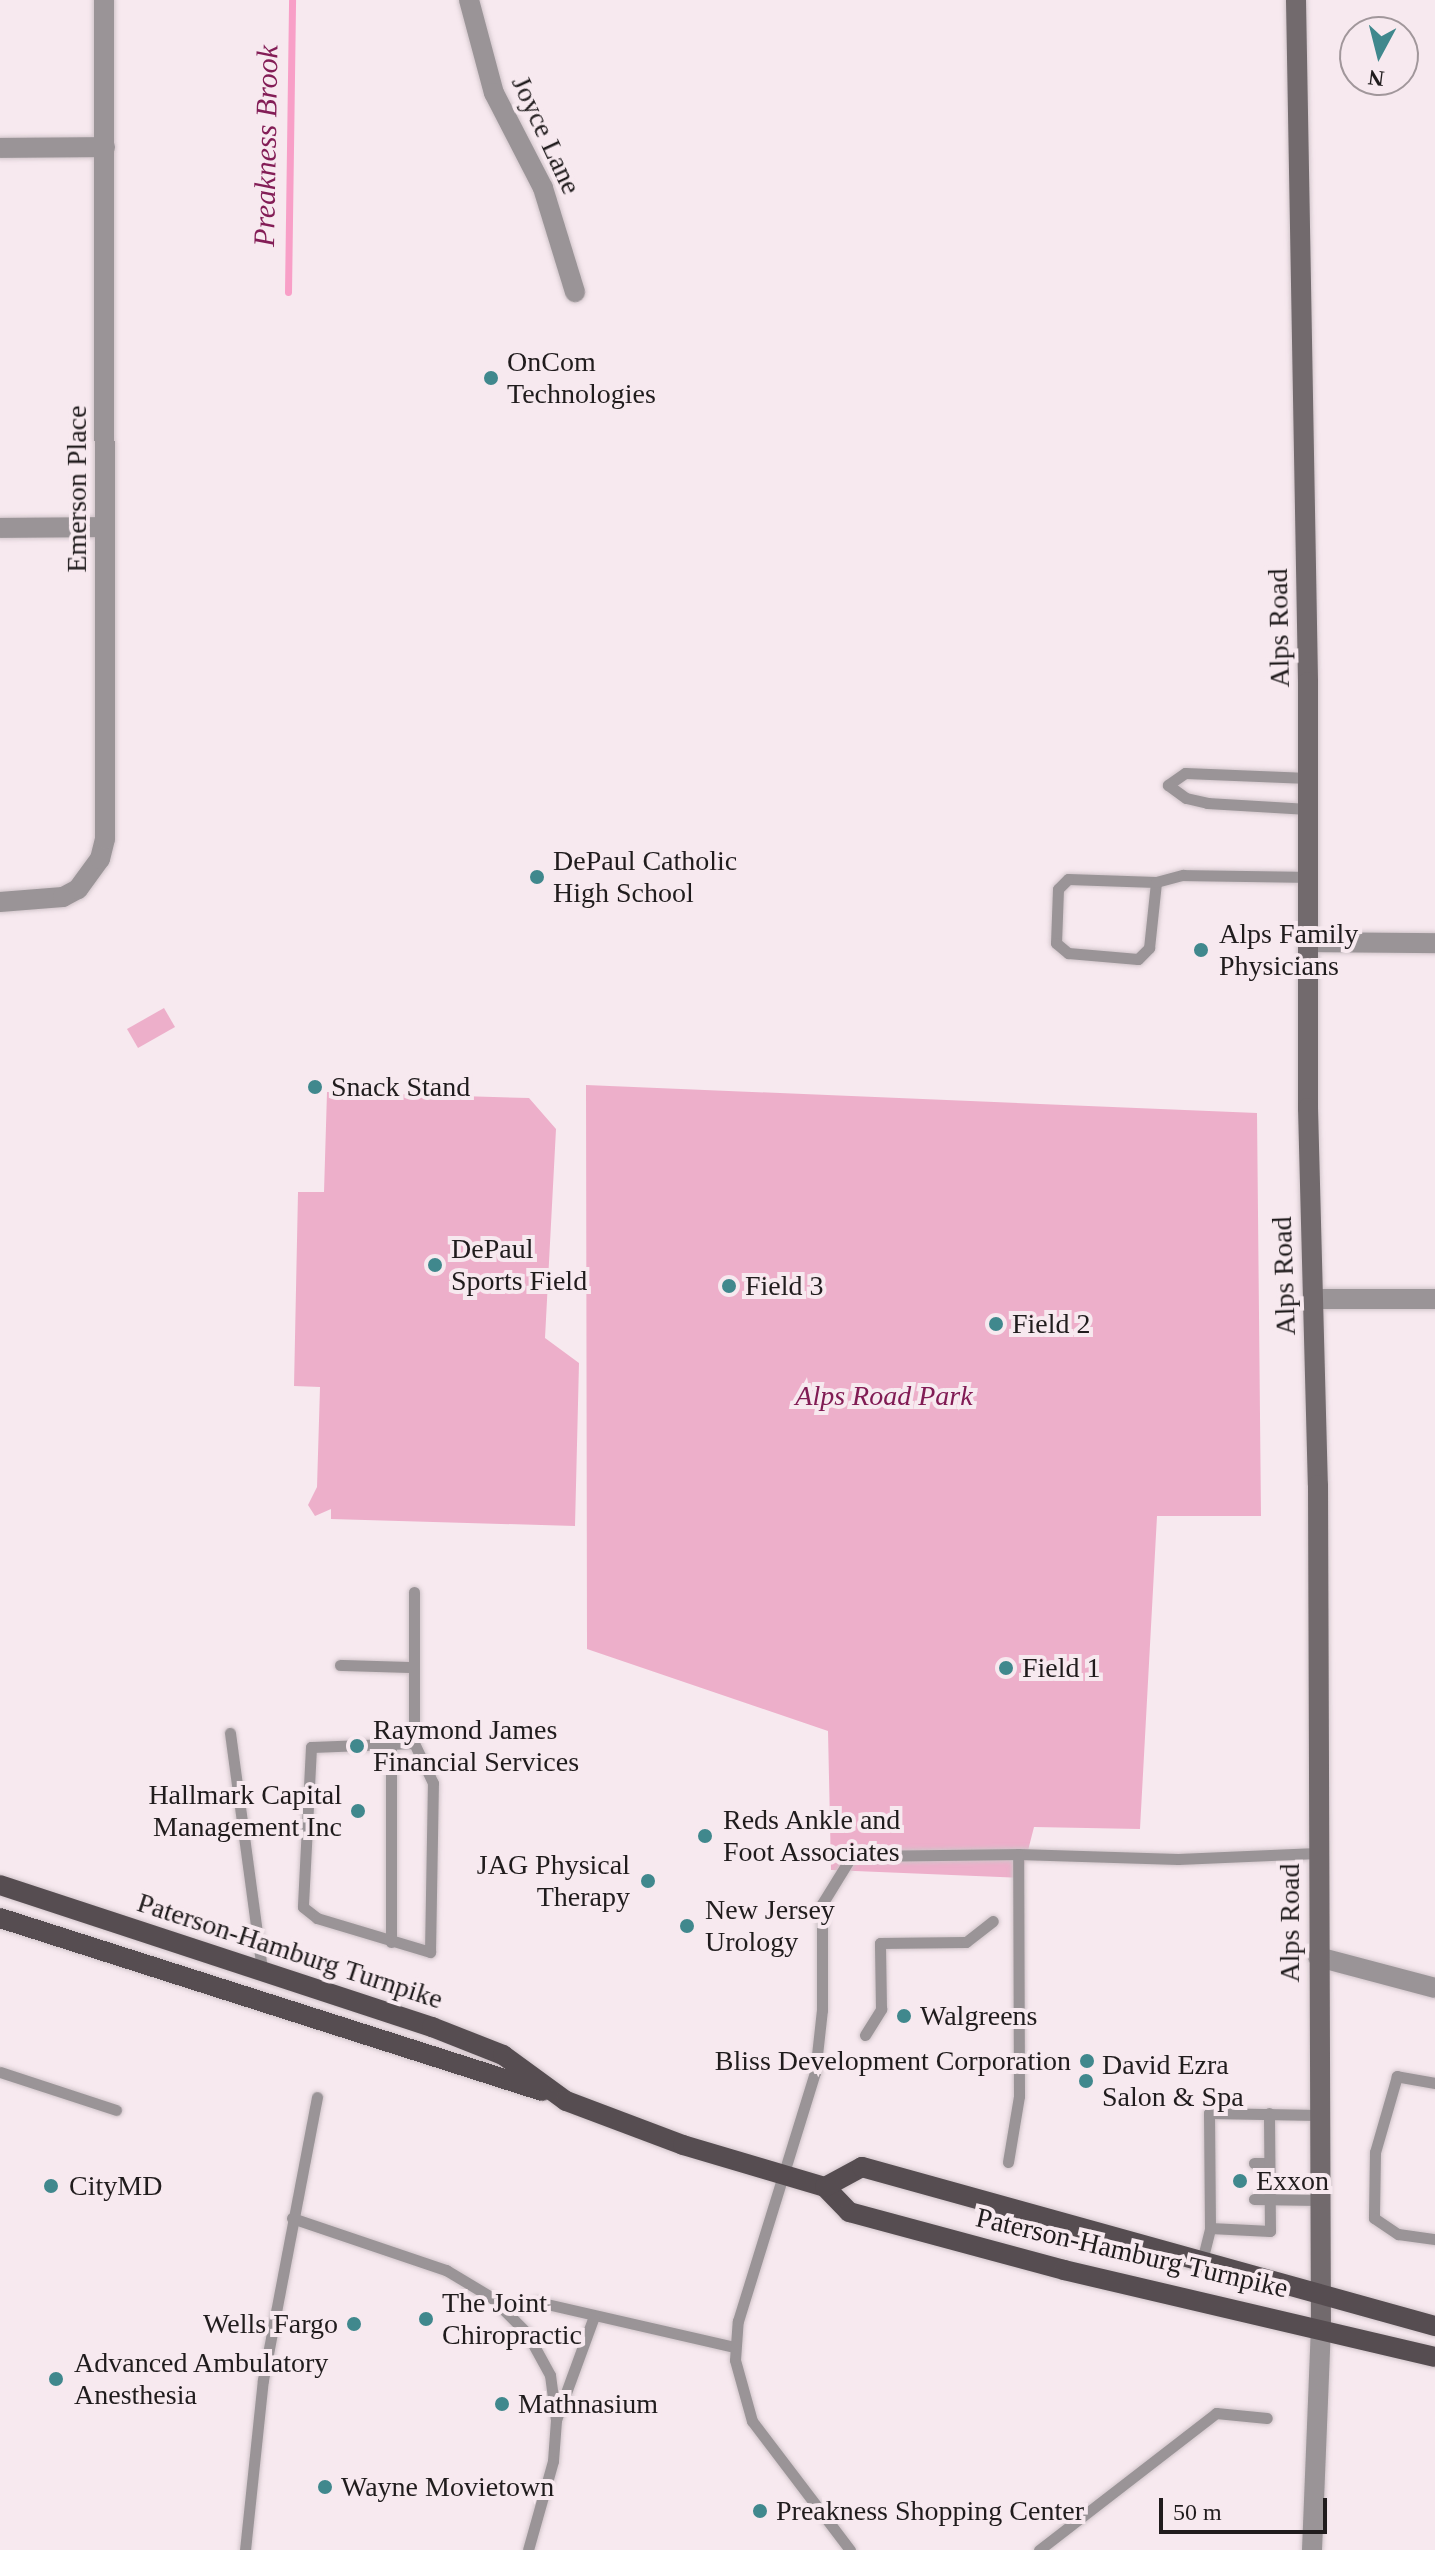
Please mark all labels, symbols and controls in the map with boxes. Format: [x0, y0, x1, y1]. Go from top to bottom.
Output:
north arrow [1339, 16, 1419, 96]
water label: Preakness Brook [246, 45, 286, 247]
text: N [1367, 65, 1386, 92]
street label: Joyce Lane [504, 70, 588, 200]
place label: OnCom Technologies [507, 345, 656, 411]
marker: OnCom Technologies [482, 369, 500, 387]
street label: Emerson Place [60, 405, 94, 573]
street label: Alps Road [1261, 568, 1297, 688]
place label: DePaul Catholic High School [553, 844, 737, 910]
marker: DePaul Catholic High School [528, 868, 546, 886]
place label: Alps Family Physicians [1219, 917, 1358, 983]
marker: Alps Family Physicians [1190, 939, 1212, 961]
place label: Snack Stand [331, 1070, 470, 1104]
marker: Snack Stand [306, 1078, 324, 1096]
street label: Alps Road [1265, 1216, 1303, 1336]
place label: DePaul Sports Field [451, 1232, 587, 1298]
marker: DePaul Sports Field [426, 1256, 444, 1274]
place label: Field 3 [745, 1269, 824, 1303]
marker: Field 3 [720, 1277, 738, 1295]
place label: Field 2 [1012, 1307, 1091, 1341]
marker: Field 2 [987, 1315, 1005, 1333]
park label: Alps Road Park [795, 1379, 973, 1413]
place label: Field 1 [1022, 1651, 1101, 1685]
marker: Field 1 [997, 1659, 1015, 1677]
place label: Raymond James Financial Services [373, 1713, 579, 1779]
marker: Raymond James Financial Services [348, 1737, 366, 1755]
place label: Hallmark Capital Management Inc [148, 1778, 342, 1844]
marker: Hallmark Capital Management Inc [349, 1802, 367, 1820]
place label: Reds Ankle and Foot Associates [723, 1803, 902, 1869]
marker: Reds Ankle and Foot Associates [694, 1825, 716, 1847]
place label: JAG Physical Therapy [477, 1848, 630, 1914]
street label: Alps Road [1273, 1864, 1307, 1982]
marker: JAG Physical Therapy [637, 1870, 659, 1892]
street label: Paterson-Hamburg Turnpike [133, 1886, 447, 2016]
place label: New Jersey Urology [705, 1893, 835, 1959]
marker: New Jersey Urology [676, 1915, 698, 1937]
place label: Walgreens [920, 1999, 1037, 2033]
marker: Walgreens [895, 2007, 913, 2025]
place label: Bliss Development Corporation [715, 2044, 1071, 2078]
place label: David Ezra Salon & Spa [1102, 2048, 1244, 2114]
marker: Bliss Development Corporation [1078, 2052, 1096, 2070]
marker: David Ezra Salon & Spa [1077, 2072, 1095, 2090]
place label: Exxon [1256, 2164, 1329, 2198]
place label: CityMD [69, 2169, 162, 2203]
marker: Exxon [1231, 2172, 1249, 2190]
marker: CityMD [40, 2175, 62, 2197]
street label: Paterson-Hamburg Turnpike [972, 2201, 1292, 2305]
place label: The Joint Chiropractic [442, 2286, 582, 2352]
place label: Wells Fargo [203, 2307, 338, 2341]
marker: The Joint Chiropractic [417, 2310, 435, 2328]
marker: Wells Fargo [345, 2315, 363, 2333]
place label: Advanced Ambulatory Anesthesia [74, 2346, 330, 2412]
marker: Advanced Ambulatory Anesthesia [45, 2368, 67, 2390]
place label: Mathnasium [518, 2387, 658, 2421]
marker: Mathnasium [493, 2395, 511, 2413]
place label: Wayne Movietown [341, 2470, 554, 2504]
marker: Wayne Movietown [316, 2478, 334, 2496]
scale bar [1163, 2482, 1331, 2532]
place label: Preakness Shopping Center [776, 2494, 1084, 2528]
text: 50 m [1173, 2499, 1222, 2525]
marker: Preakness Shopping Center [751, 2502, 769, 2520]

